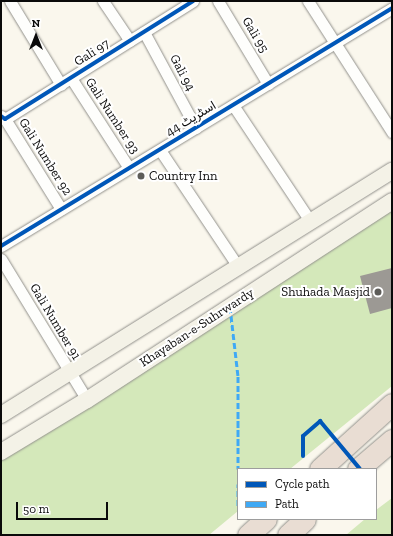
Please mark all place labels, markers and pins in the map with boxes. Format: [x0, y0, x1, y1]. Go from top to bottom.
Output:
place label: Country Inn [149, 168, 218, 184]
marker: Country Inn [136, 171, 146, 181]
place label: Shuhada Masjid [281, 284, 370, 300]
marker: Shuhada Masjid [373, 287, 383, 297]

